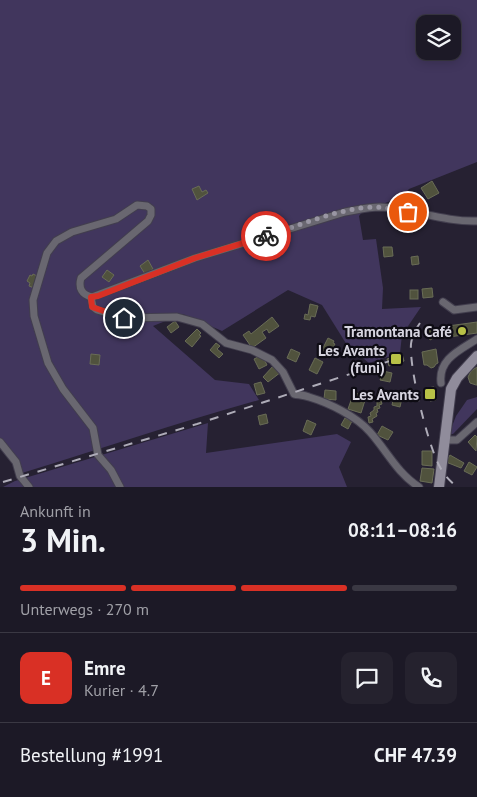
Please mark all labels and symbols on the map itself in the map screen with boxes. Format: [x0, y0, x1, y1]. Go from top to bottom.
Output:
pin [387, 191, 429, 233]
courier [241, 211, 291, 261]
pin [103, 297, 145, 339]
place label: Tramontana Café [344, 322, 452, 341]
marker: Tramontana Café [456, 325, 468, 337]
place label: Les Avants (funi) [318, 341, 385, 377]
marker: Les Avants (funi) [389, 352, 403, 366]
place label: Les Avants [352, 385, 419, 404]
marker: Les Avants [423, 387, 437, 401]

